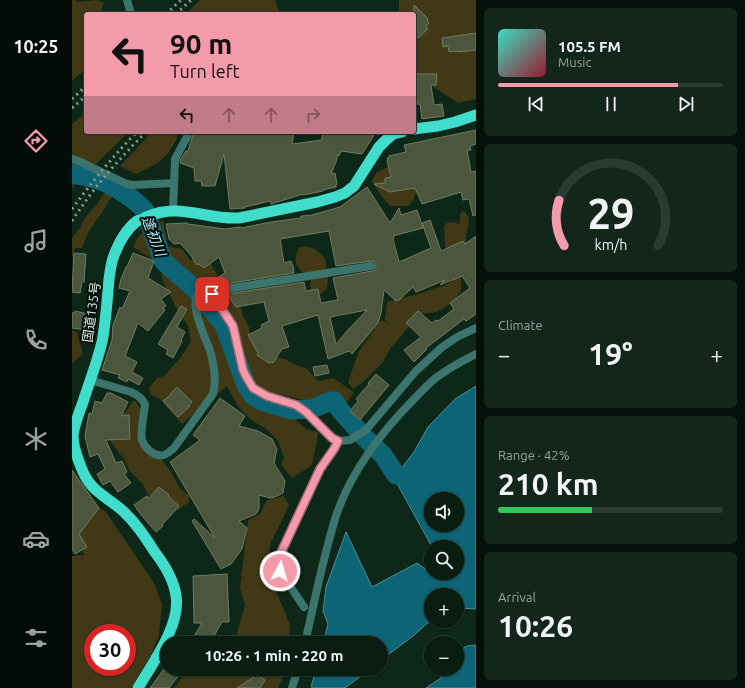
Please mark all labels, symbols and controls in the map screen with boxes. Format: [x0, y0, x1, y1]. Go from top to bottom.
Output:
icon: left [104, 28, 156, 80]
text: 90 m [170, 28, 232, 59]
text: 10:25 [13, 36, 59, 56]
text: 105.5 FM [558, 38, 621, 55]
text: Music [558, 55, 592, 69]
text: Turn left [170, 61, 240, 81]
icon: previous [525, 93, 547, 115]
icon: pause [600, 93, 622, 115]
icon: next [675, 93, 697, 115]
icon: left [176, 104, 198, 126]
icon: ahead [218, 104, 240, 126]
icon: ahead [260, 104, 282, 126]
icon: right [302, 104, 324, 126]
icon: directions [22, 127, 50, 155]
text: 29 [587, 190, 634, 237]
water label: 逢初川 [139, 214, 170, 260]
icon: music [22, 227, 50, 255]
text: km/h [594, 237, 627, 253]
pin [195, 277, 229, 311]
street label: 国道135号 [80, 281, 102, 343]
icon: arrive [201, 283, 223, 305]
text: Climate [498, 318, 543, 332]
icon: phone [22, 326, 50, 354]
text: 19° [588, 337, 633, 371]
text: − [498, 342, 510, 367]
text: + [711, 342, 723, 367]
icon: climate [22, 425, 50, 453]
text: Range · 42% [498, 448, 570, 462]
text: 210 km [498, 467, 599, 501]
map controls [424, 492, 464, 676]
button: sound [424, 492, 464, 532]
icon: car [22, 525, 50, 553]
button: search [424, 540, 464, 580]
position arrow [259, 550, 301, 592]
button: + [424, 588, 464, 628]
text: Arrival [498, 590, 536, 604]
text: 10:26 [498, 609, 573, 643]
icon: filters [22, 624, 50, 652]
speed limit sign: 30 [84, 624, 136, 676]
button: − [424, 636, 464, 676]
text: 10:26 · 1 min · 220 m [205, 647, 343, 664]

